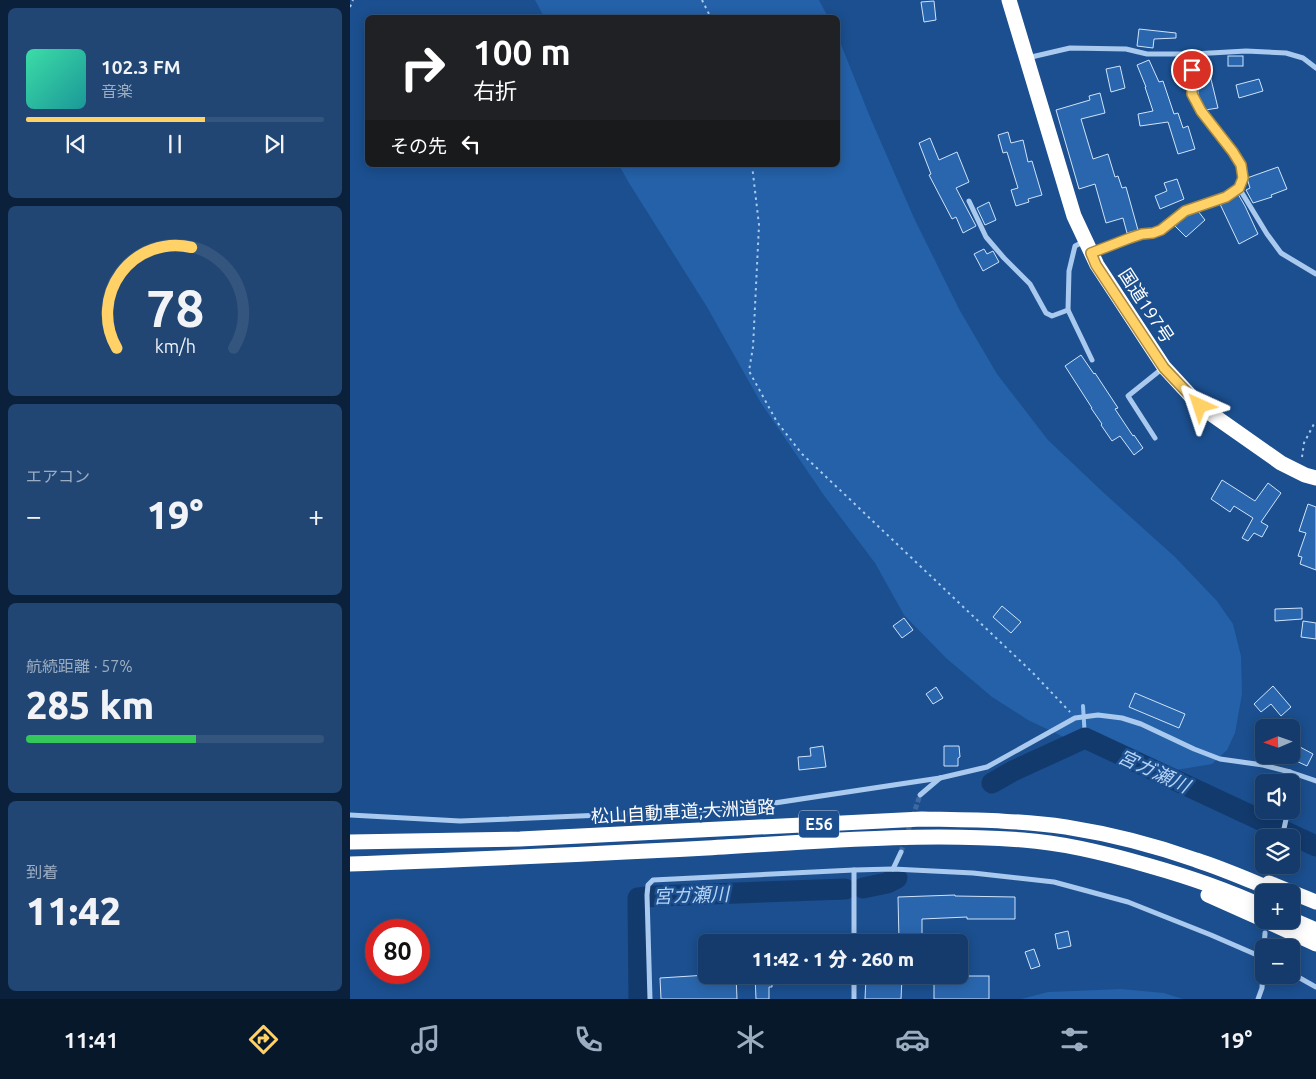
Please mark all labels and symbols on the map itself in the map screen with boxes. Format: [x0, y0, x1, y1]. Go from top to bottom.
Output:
pin [1171, 49, 1213, 91]
street label: 国道197号 [1115, 265, 1178, 346]
position arrow [1173, 379, 1225, 431]
north arrow [1255, 719, 1300, 764]
water label: 宮ガ瀬川 [1115, 745, 1195, 798]
street label: 松山自動車道;大洲道路 [590, 796, 776, 826]
road number: E56 [799, 811, 839, 838]
water label: 宮ガ瀬川 [653, 883, 731, 907]
speed limit sign: 80 [365, 919, 430, 984]

